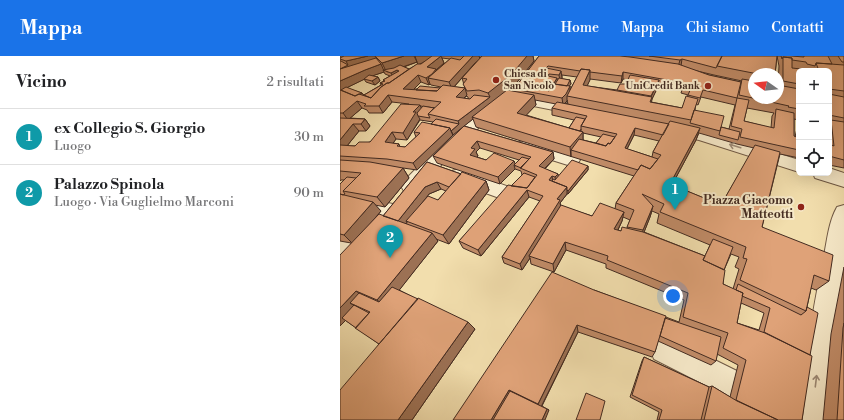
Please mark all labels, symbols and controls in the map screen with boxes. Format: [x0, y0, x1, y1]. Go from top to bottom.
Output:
text: Mappa [20, 16, 82, 40]
text: Home [561, 19, 599, 37]
text: Mappa [621, 19, 664, 37]
text: Chi siamo [686, 19, 749, 37]
text: Contatti [771, 19, 824, 37]
place label: Chiesa di San Nicolò [504, 68, 554, 92]
north arrow [748, 68, 784, 104]
map controls [796, 68, 832, 176]
button: + [796, 68, 832, 104]
text: Vicino [16, 71, 67, 93]
text: 2 risultati [267, 74, 324, 90]
marker: Chiesa di San Nicolò [491, 75, 501, 85]
place label: UniCredit Bank [626, 80, 701, 92]
marker: UniCredit Bank [703, 81, 713, 91]
button: − [796, 104, 832, 140]
text: ex Collegio S. Giorgio [54, 119, 205, 138]
text: 1 [26, 129, 32, 145]
text: 30 m [294, 129, 324, 145]
text: Luogo [54, 138, 91, 154]
button: locate [796, 140, 832, 176]
one-way arrow [729, 142, 742, 149]
text: Palazzo Spinola [54, 175, 164, 194]
pin: 1 [662, 177, 688, 210]
text: 2 [25, 185, 33, 201]
text: 90 m [293, 185, 324, 201]
place label: Piazza Giacomo Matteotti [703, 193, 793, 222]
text: Luogo · Via Guglielmo Marconi [54, 194, 234, 210]
marker: Piazza Giacomo Matteotti [796, 202, 806, 212]
pin: 2 [377, 225, 403, 258]
your location [663, 286, 683, 306]
one-way arrow [812, 375, 820, 388]

